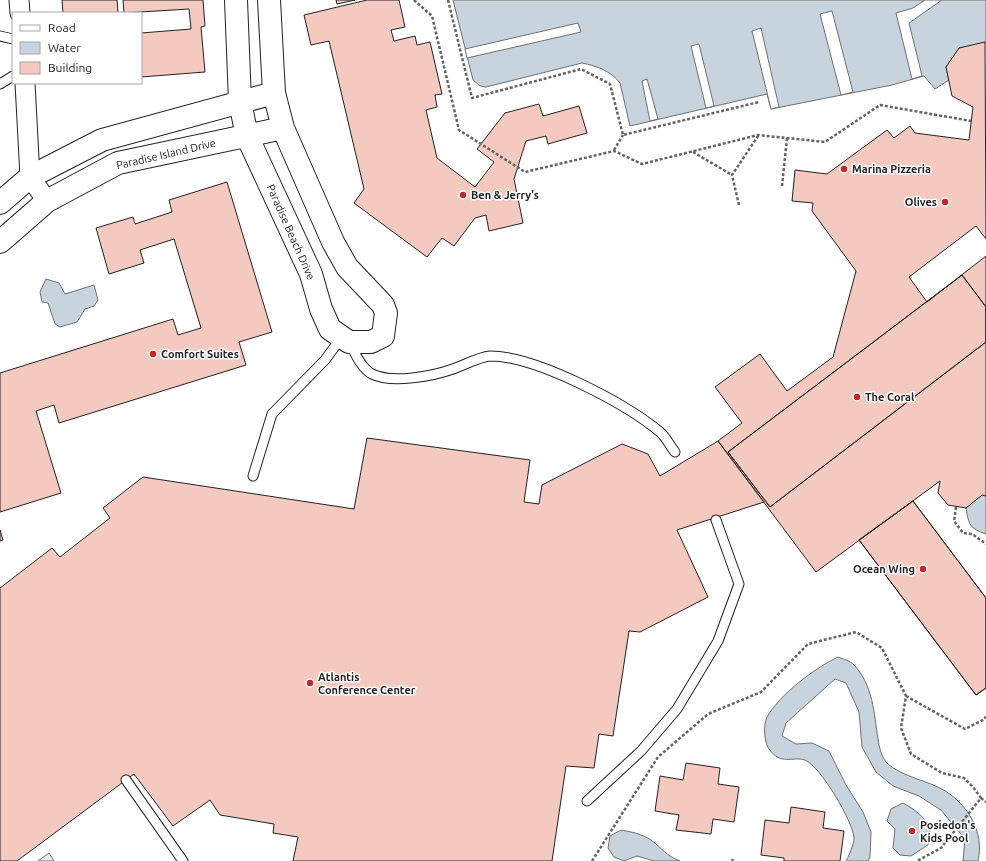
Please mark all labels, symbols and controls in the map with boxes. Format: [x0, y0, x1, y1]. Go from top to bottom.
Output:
legend [12, 12, 142, 84]
text: Road [48, 21, 76, 34]
text: Water [48, 41, 81, 54]
text: Building [48, 61, 92, 74]
street label: Paradise Island Drive [115, 137, 217, 171]
place label: Marina Pizzeria [852, 163, 931, 175]
marker: Marina Pizzeria [839, 164, 849, 174]
street label: Paradise Beach Drive [265, 182, 317, 282]
place label: Ben & Jerry's [471, 189, 539, 201]
marker: Ben & Jerry's [458, 190, 468, 200]
place label: Olives [905, 196, 937, 208]
marker: Olives [940, 197, 950, 207]
place label: Comfort Suites [161, 348, 239, 360]
marker: Comfort Suites [148, 349, 158, 359]
place label: The Coral [865, 391, 915, 403]
marker: The Coral [852, 392, 862, 402]
place label: Ocean Wing [853, 563, 915, 575]
marker: Ocean Wing [918, 564, 928, 574]
place label: Atlantis Conference Center [318, 671, 416, 696]
marker: Atlantis Conference Center [305, 678, 315, 688]
place label: Posiedon's Kids Pool [920, 819, 975, 844]
marker: Posiedon's Kids Pool [907, 826, 917, 836]

